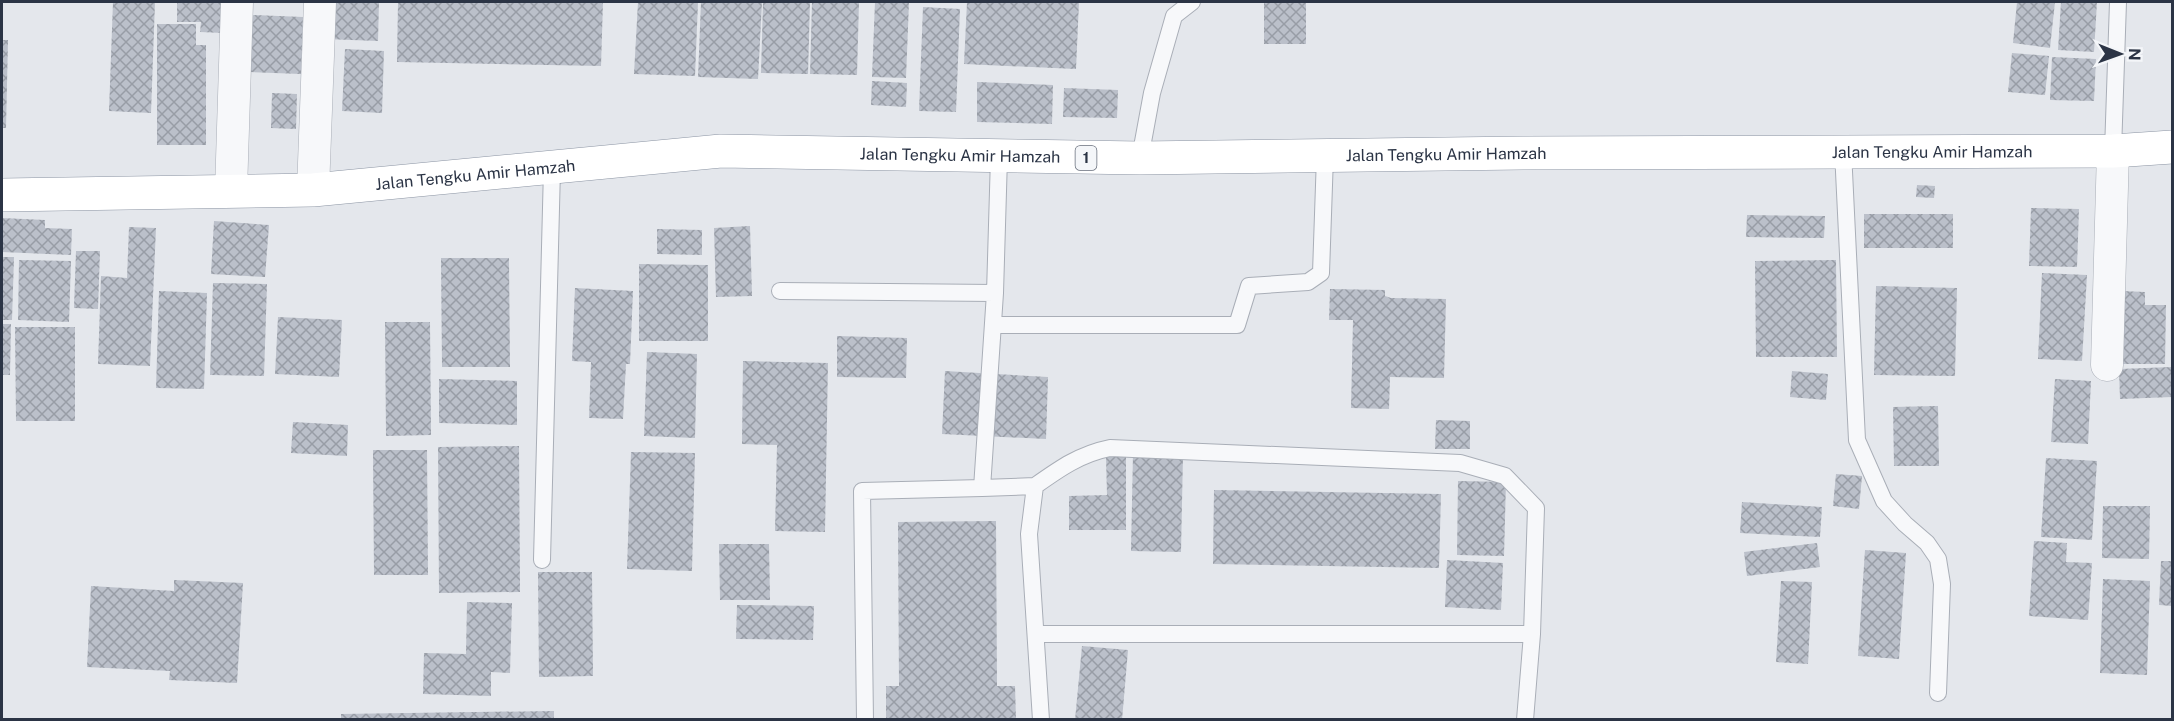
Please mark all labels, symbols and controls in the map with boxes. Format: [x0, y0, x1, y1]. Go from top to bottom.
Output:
north arrow [2090, 24, 2150, 84]
text: N [2125, 48, 2144, 61]
street label: Jalan Tengku Amir Hamzah [1832, 142, 2032, 162]
street label: Jalan Tengku Amir Hamzah [860, 144, 1061, 167]
street label: Jalan Tengku Amir Hamzah [1346, 144, 1546, 165]
road number: 1 [1076, 146, 1096, 170]
street label: Jalan Tengku Amir Hamzah [374, 156, 576, 194]

